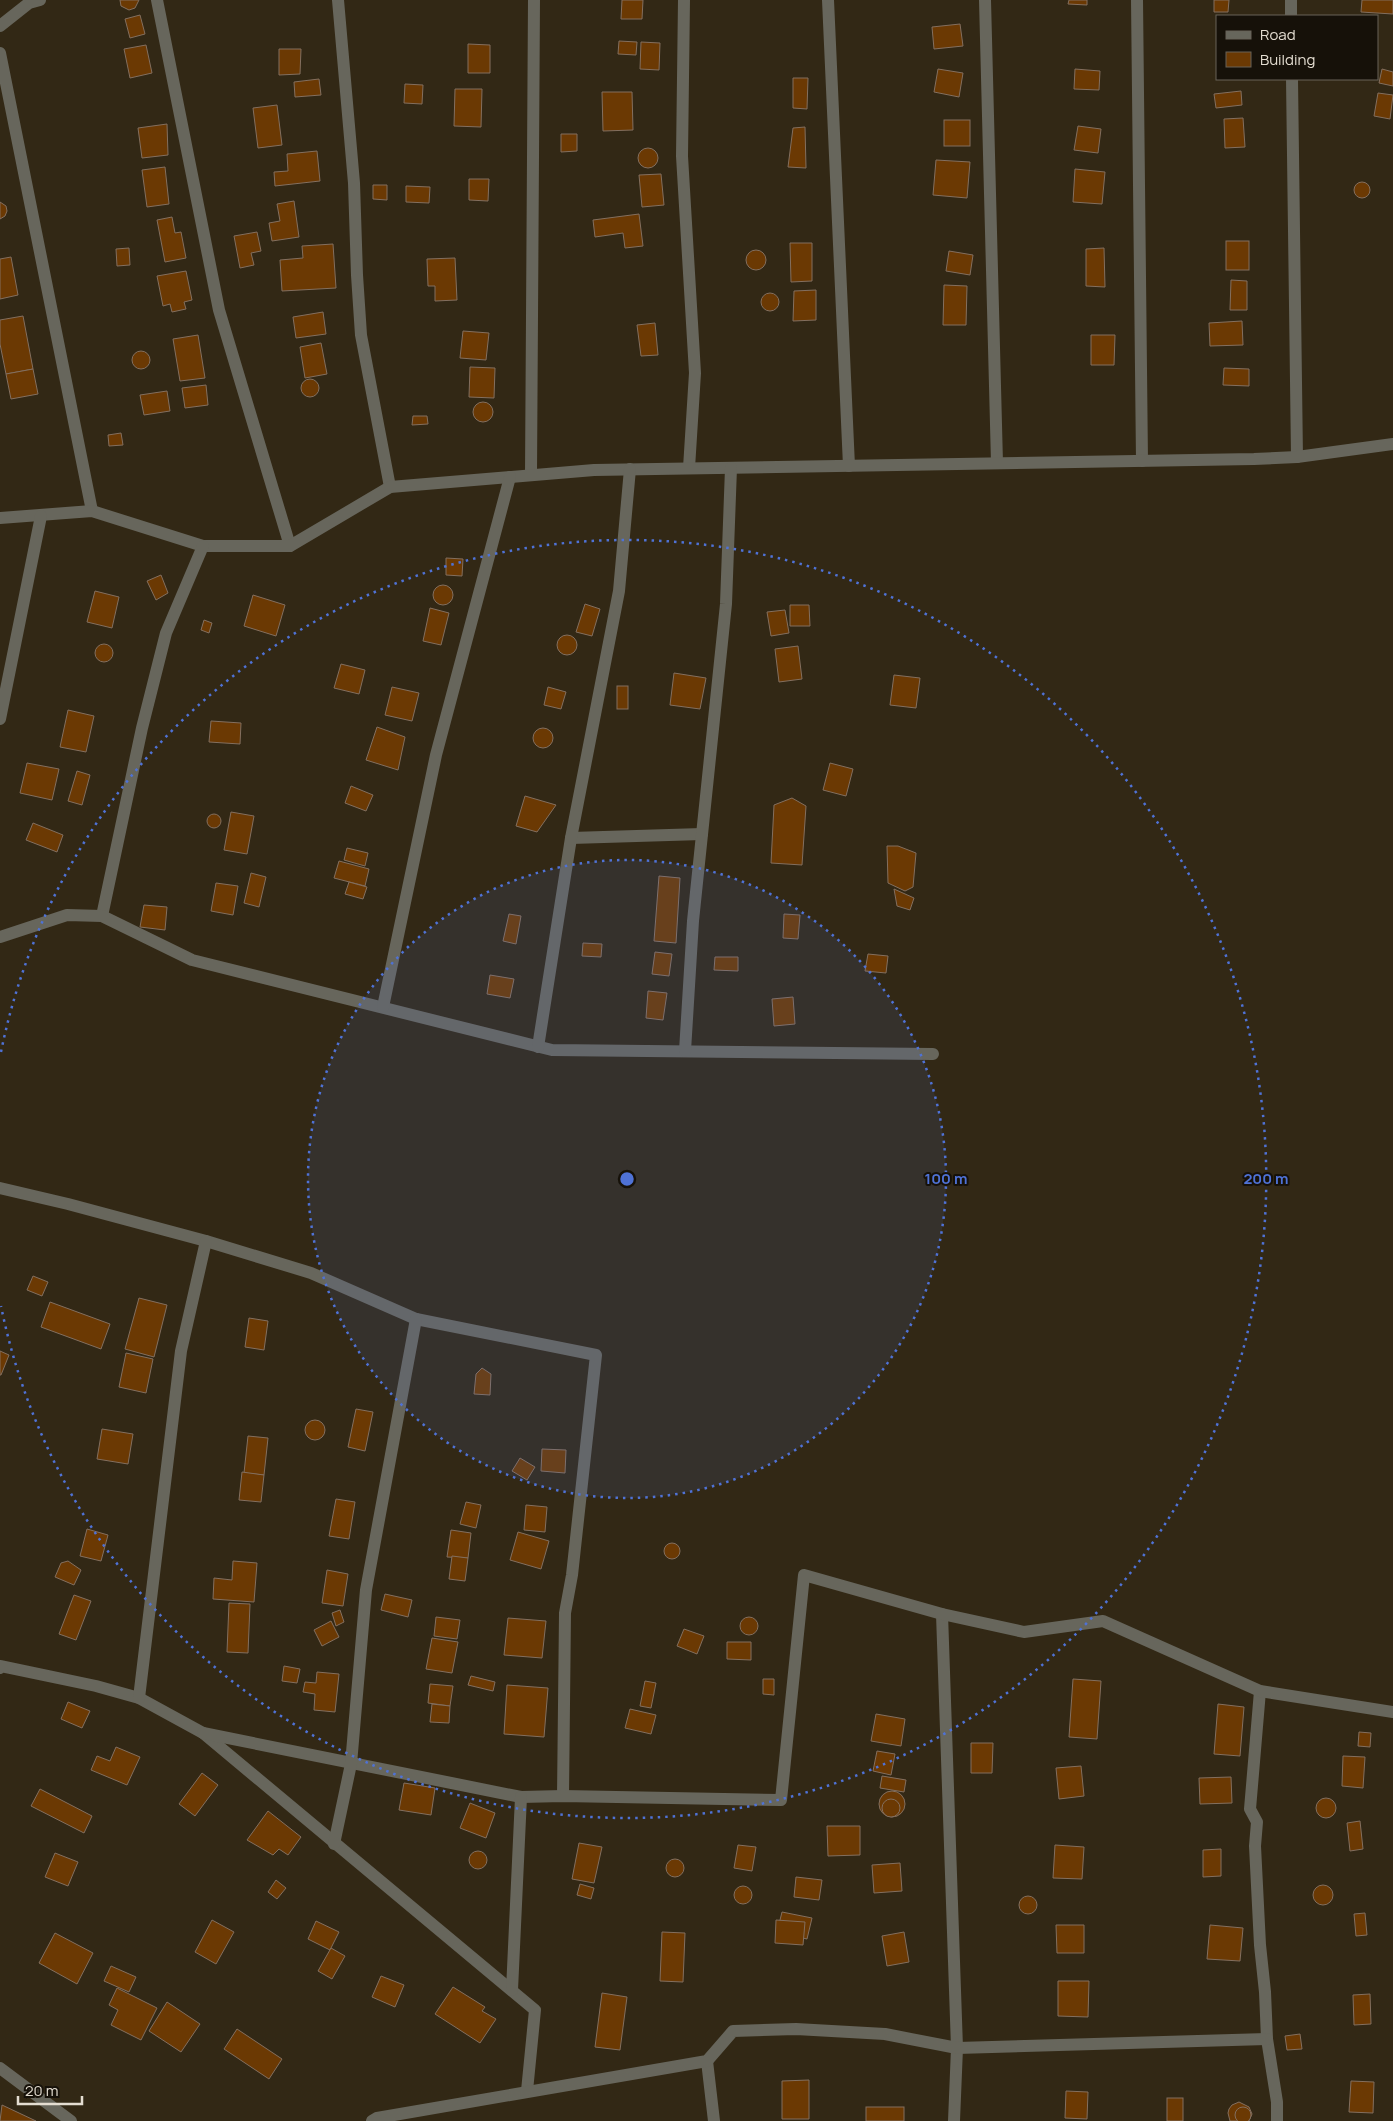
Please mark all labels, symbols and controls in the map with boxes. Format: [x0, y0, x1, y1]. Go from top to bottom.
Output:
legend [1216, 15, 1378, 80]
text: Road [1260, 24, 1296, 45]
text: Building [1260, 49, 1315, 70]
text: 100 m [925, 1168, 967, 1189]
text: 200 m [1243, 1168, 1289, 1189]
centre of rings [618, 1170, 636, 1188]
scale bar [18, 2074, 81, 2106]
text: 20 m [25, 2080, 58, 2101]

